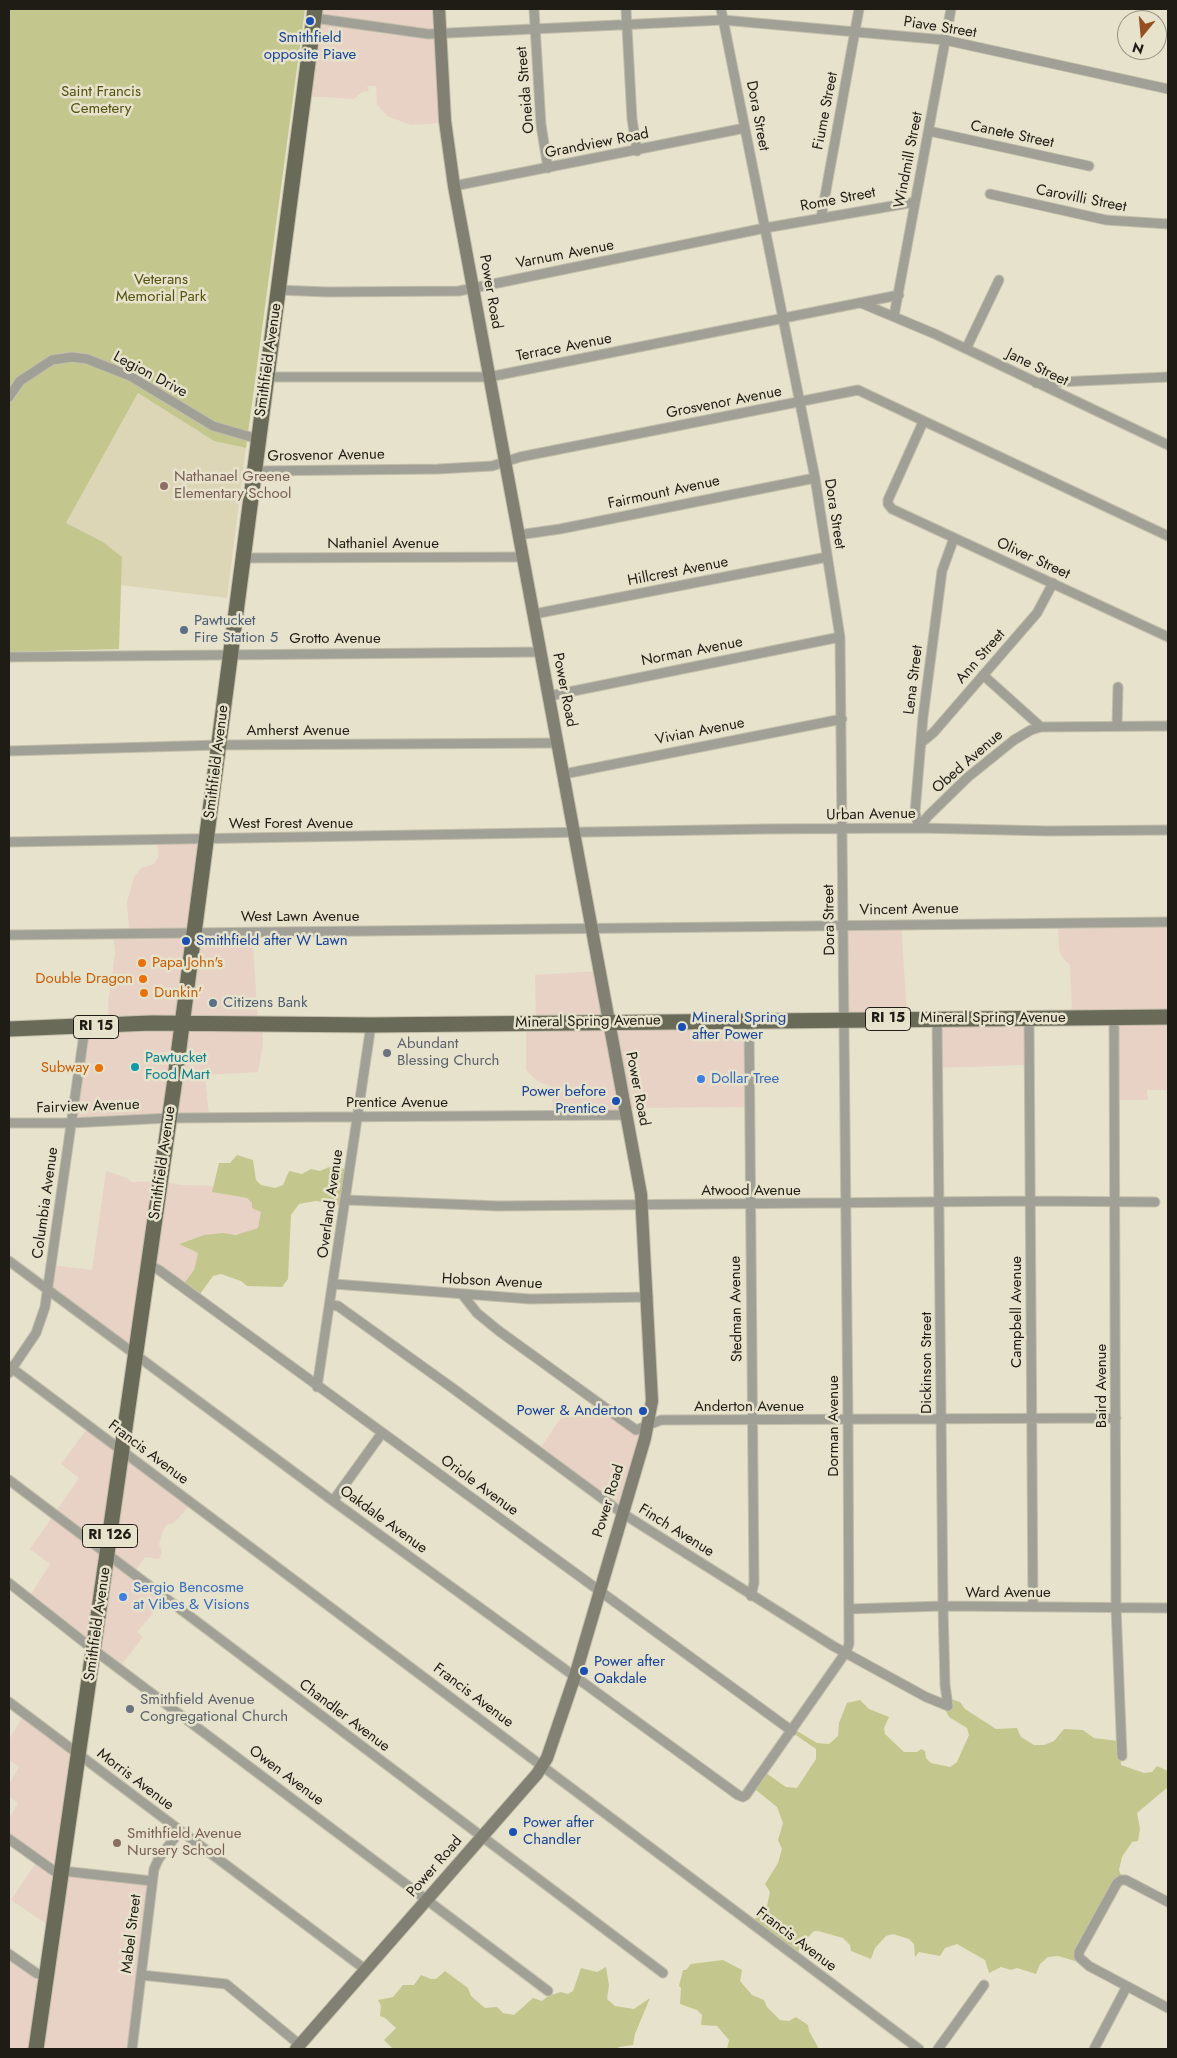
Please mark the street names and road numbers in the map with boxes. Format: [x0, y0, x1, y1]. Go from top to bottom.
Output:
street label: Piave Street [902, 13, 978, 43]
street label: Oneida Street [513, 46, 539, 134]
street label: Fiume Street [810, 71, 842, 151]
street label: Dora Street [741, 79, 773, 153]
street label: Windmill Street [891, 110, 927, 210]
street label: Canete Street [969, 117, 1055, 153]
street label: Grandview Road [544, 125, 650, 163]
street label: Carovilli Street [1034, 181, 1128, 217]
street label: Rome Street [799, 184, 877, 216]
street label: Varnum Avenue [514, 237, 616, 273]
street label: Power Road [475, 253, 505, 331]
street label: Smithfield Avenue [252, 302, 286, 418]
street label: Terrace Avenue [515, 330, 613, 366]
street label: Jane Street [1003, 345, 1071, 391]
street label: Legion Drive [110, 348, 190, 402]
street label: Grosvenor Avenue [665, 383, 783, 423]
street label: Grosvenor Avenue [267, 446, 385, 466]
street label: Fairmount Avenue [606, 472, 722, 514]
street label: Dora Street [820, 478, 848, 550]
street label: Oliver Street [994, 534, 1072, 584]
street label: Nathaniel Avenue [327, 535, 439, 553]
street label: Hillcrest Avenue [626, 553, 730, 591]
street label: Ann Street [953, 626, 1009, 688]
street label: Grotto Avenue [289, 630, 381, 648]
street label: Norman Avenue [640, 633, 744, 671]
street label: Lena Street [901, 644, 927, 716]
street label: Power Road [548, 651, 580, 729]
street label: Smithfield Avenue [201, 704, 233, 820]
street label: Vivian Avenue [654, 715, 746, 749]
street label: Amherst Avenue [246, 722, 350, 740]
street label: Obed Avenue [929, 726, 1007, 798]
street label: Urban Avenue [826, 805, 916, 825]
street label: West Forest Avenue [229, 815, 353, 833]
street label: Dora Street [820, 884, 840, 956]
street label: Vincent Avenue [859, 900, 959, 920]
street label: West Lawn Avenue [241, 908, 359, 926]
road number: RI 15 [866, 1008, 910, 1030]
street label: Mineral Spring Avenue [920, 1009, 1066, 1027]
street label: Mineral Spring Avenue [515, 1012, 661, 1032]
road number: RI 15 [74, 1016, 118, 1038]
street label: Power Road [621, 1050, 653, 1128]
street label: Prentice Avenue [346, 1094, 448, 1112]
street label: Fairview Avenue [36, 1096, 140, 1118]
street label: Smithfield Avenue [146, 1105, 180, 1221]
street label: Columbia Avenue [29, 1146, 63, 1260]
street label: Overland Avenue [314, 1148, 348, 1260]
street label: Atwood Avenue [701, 1182, 801, 1200]
street label: Stedman Avenue [727, 1256, 747, 1362]
street label: Campbell Avenue [1008, 1256, 1026, 1368]
street label: Hobson Avenue [441, 1270, 543, 1294]
street label: Dickinson Street [918, 1312, 936, 1414]
street label: Baird Avenue [1093, 1344, 1111, 1428]
street label: Dorman Avenue [825, 1375, 843, 1477]
street label: Anderton Avenue [694, 1398, 804, 1416]
street label: Francis Avenue [104, 1417, 192, 1489]
street label: Oriole Avenue [437, 1452, 521, 1520]
street label: Power Road [589, 1462, 629, 1540]
street label: Oakdale Avenue [336, 1482, 430, 1558]
street label: Finch Avenue [635, 1501, 717, 1561]
road number: RI 126 [82, 1524, 138, 1548]
street label: Smithfield Avenue [81, 1566, 115, 1682]
street label: Ward Avenue [965, 1584, 1051, 1602]
street label: Francis Avenue [429, 1660, 517, 1732]
street label: Chandler Avenue [295, 1676, 393, 1756]
street label: Owen Avenue [245, 1742, 327, 1810]
street label: Morris Avenue [93, 1745, 177, 1815]
street label: Power Road [403, 1833, 467, 1901]
street label: Mabel Street [118, 1894, 146, 1974]
street label: Francis Avenue [752, 1904, 840, 1976]

